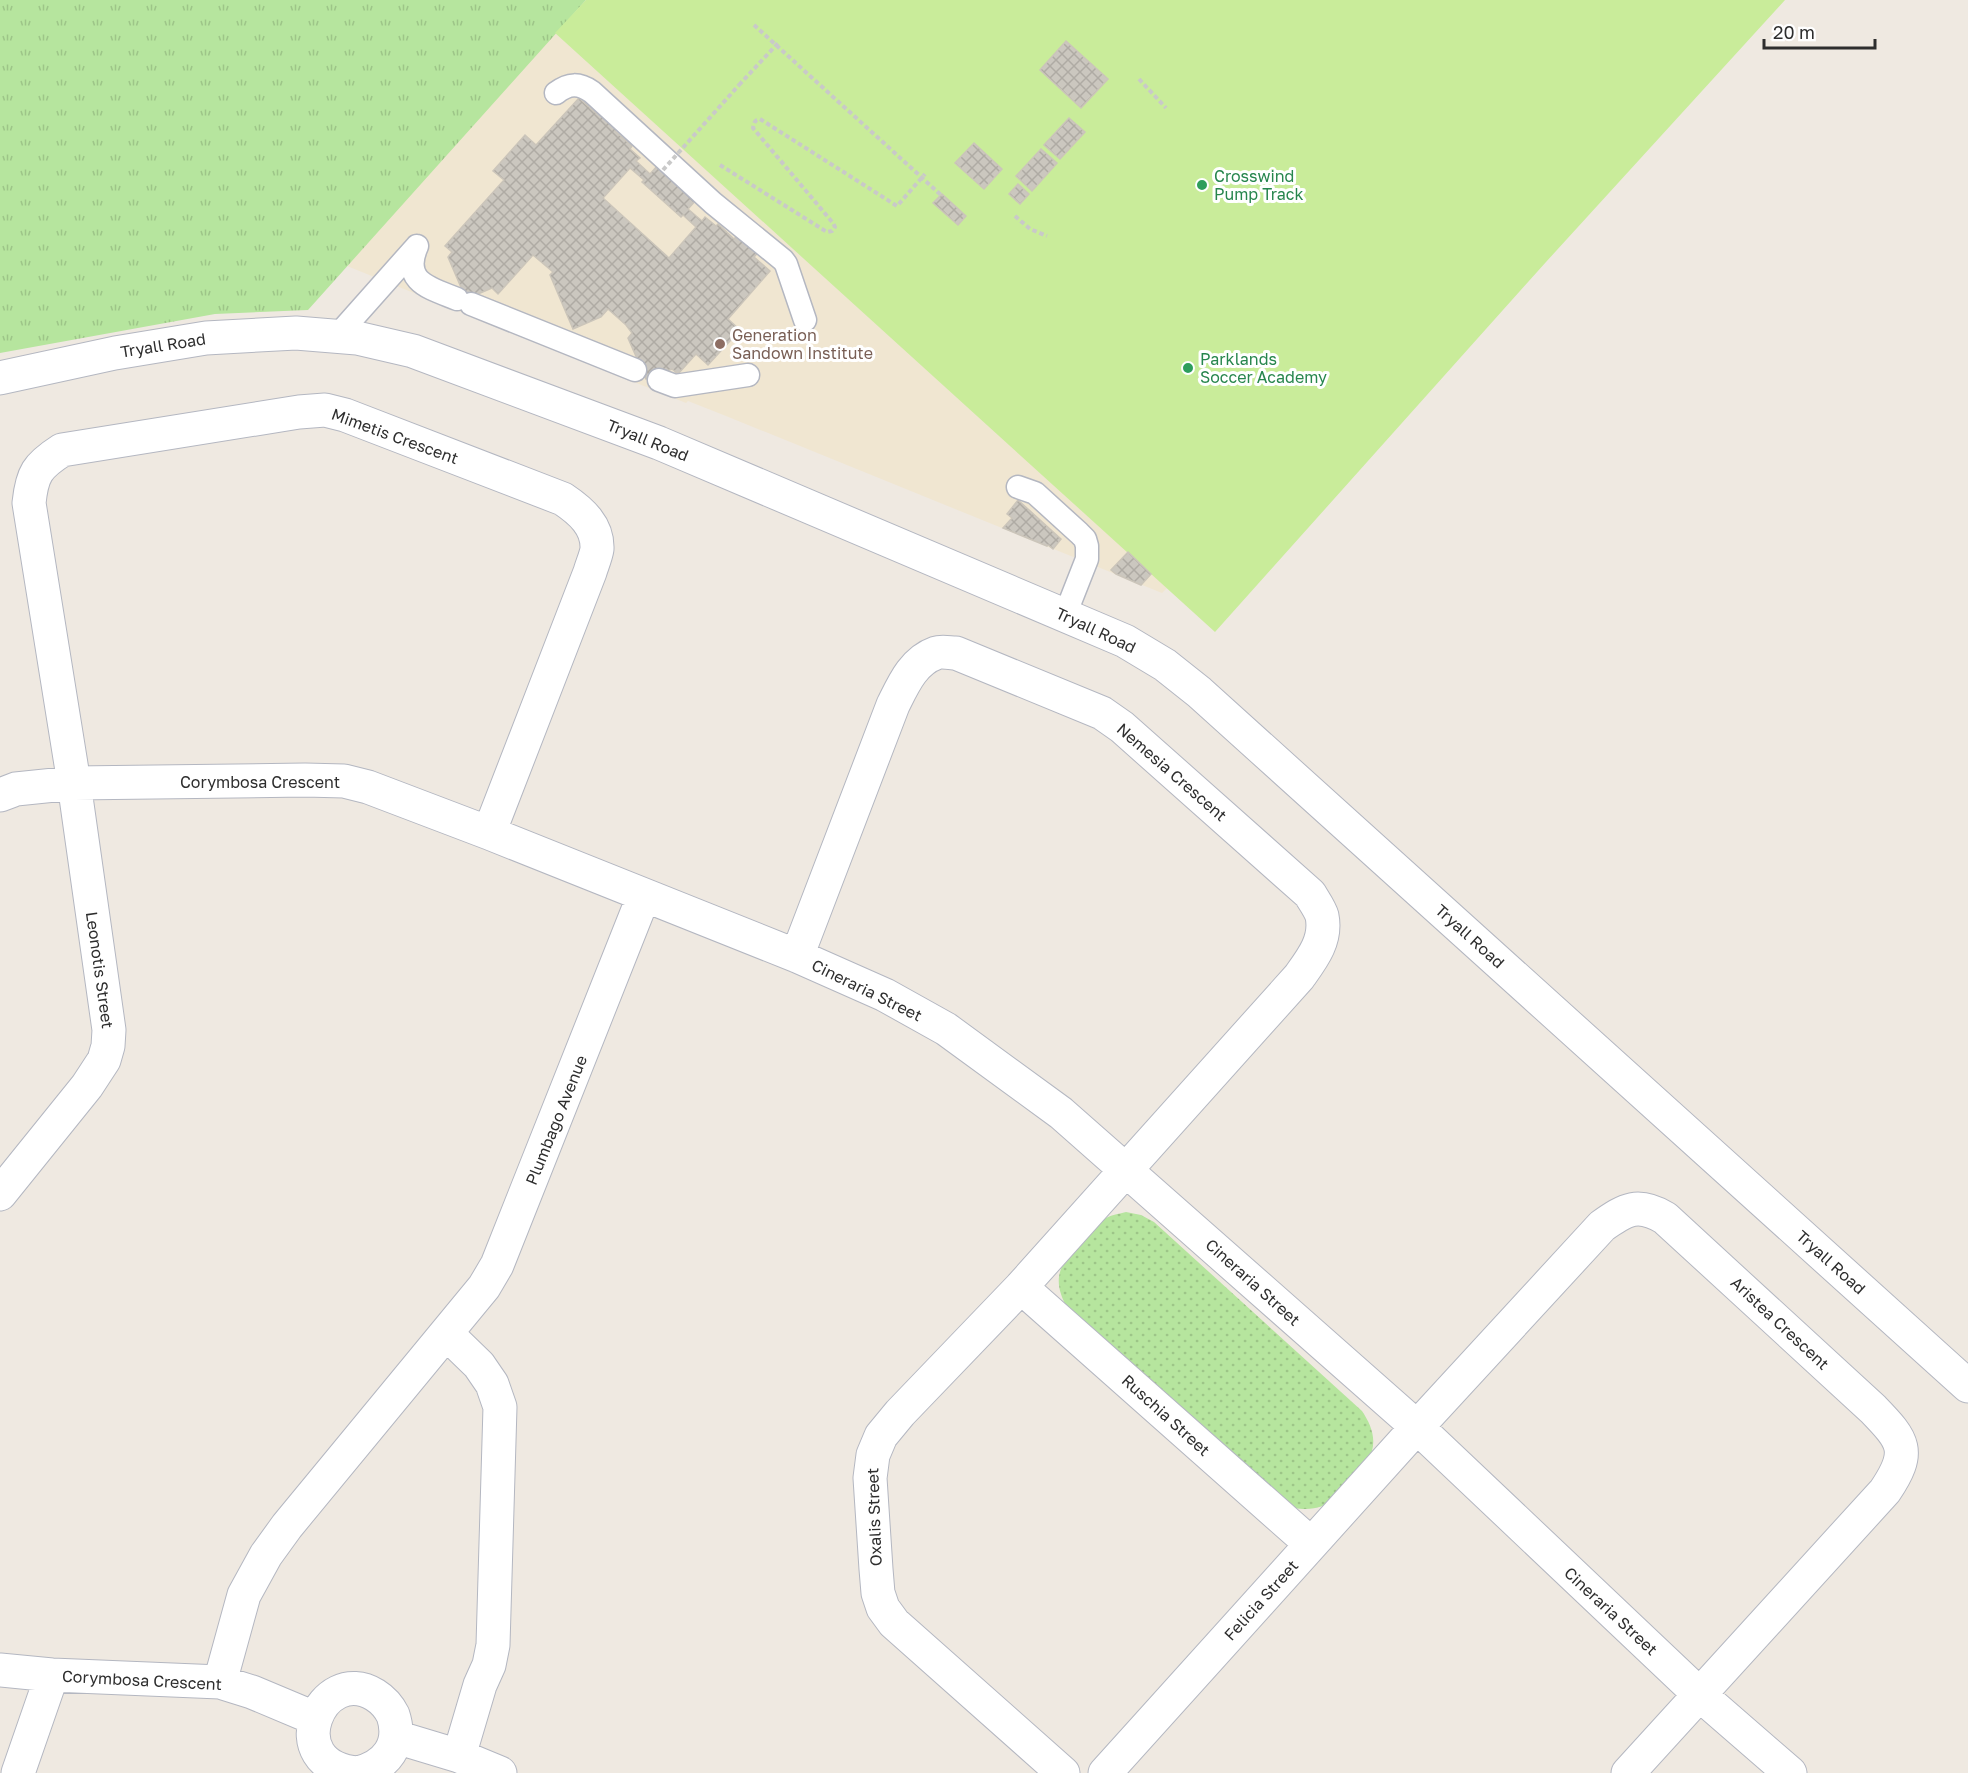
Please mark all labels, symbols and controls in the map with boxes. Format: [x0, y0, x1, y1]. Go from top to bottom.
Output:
scale bar [1764, 12, 1875, 50]
text: 20 m [1773, 21, 1815, 43]
place label: Crosswind Pump Track [1214, 166, 1304, 204]
marker: Crosswind Pump Track [1195, 178, 1209, 192]
place label: Generation Sandown Institute [732, 325, 873, 363]
street label: Tryall Road [119, 328, 207, 362]
marker: Generation Sandown Institute [713, 337, 727, 351]
place label: Parklands Soccer Academy [1200, 349, 1327, 387]
marker: Parklands Soccer Academy [1181, 361, 1195, 375]
street label: Mimetis Crescent [329, 404, 461, 468]
street label: Tryall Road [604, 415, 692, 465]
street label: Tryall Road [1053, 603, 1139, 657]
street label: Nemesia Crescent [1113, 719, 1231, 825]
street label: Corymbosa Crescent [180, 772, 340, 792]
street label: Tryall Road [1431, 900, 1509, 972]
street label: Leonotis Street [82, 910, 118, 1030]
street label: Cineraria Street [809, 955, 925, 1025]
street label: Plumbago Avenue [521, 1052, 591, 1188]
street label: Tryall Road [1792, 1226, 1870, 1298]
street label: Cineraria Street [1202, 1234, 1304, 1330]
street label: Aristea Crescent [1727, 1272, 1833, 1374]
street label: Ruschia Street [1118, 1370, 1214, 1460]
street label: Oxalis Street [862, 1467, 886, 1567]
street label: Felicia Street [1220, 1556, 1302, 1644]
street label: Cineraria Street [1560, 1563, 1662, 1659]
street label: Corymbosa Crescent [62, 1666, 222, 1694]

